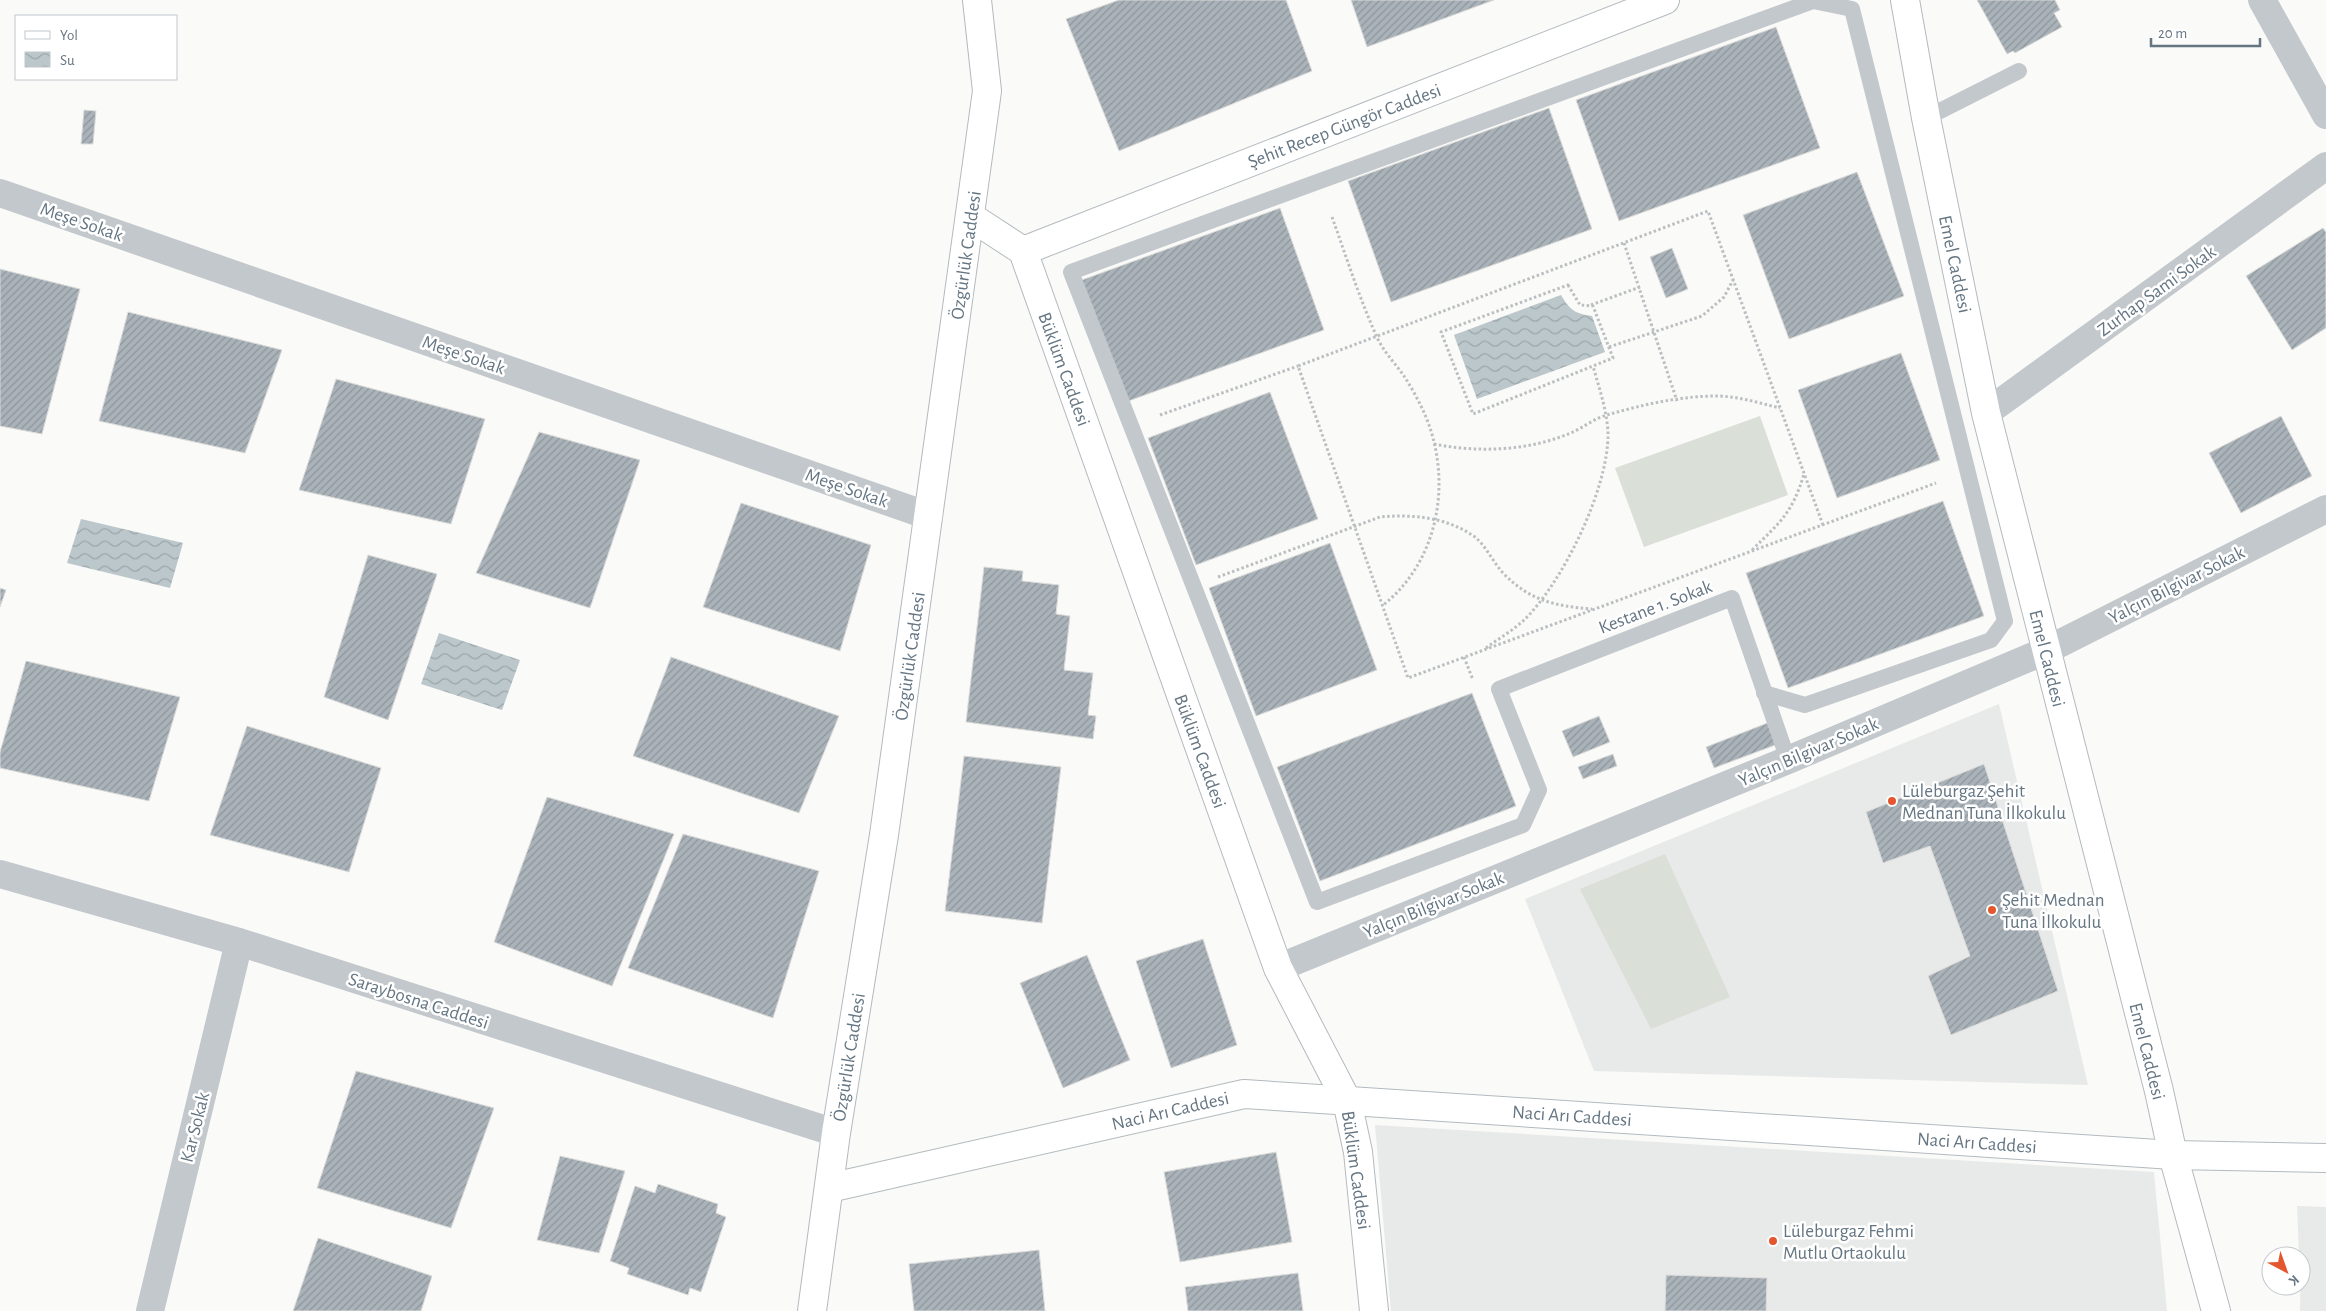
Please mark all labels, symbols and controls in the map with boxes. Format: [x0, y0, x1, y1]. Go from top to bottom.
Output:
legend [15, 15, 178, 80]
scale bar [2151, 15, 2260, 47]
text: 20 m [2158, 26, 2187, 41]
text: Yol [60, 28, 78, 43]
text: Su [60, 53, 75, 68]
street label: Şehit Recep Güngör Caddesi [1245, 81, 1444, 172]
street label: Özgürlük Caddesi [947, 190, 985, 321]
street label: Meşe Sokak [38, 199, 126, 245]
street label: Emel Caddesi [1935, 214, 1974, 315]
street label: Zurhap Sami Sokak [2094, 242, 2220, 340]
street label: Büklüm Caddesi [1034, 310, 1093, 429]
street label: Meşe Sokak [420, 332, 508, 378]
street label: Meşe Sokak [803, 465, 891, 511]
street label: Yalçın Bilgivar Sokak [2106, 543, 2248, 628]
street label: Kestane 1. Sokak [1596, 577, 1715, 638]
street label: Özgürlük Caddesi [891, 591, 929, 722]
street label: Emel Caddesi [2025, 608, 2068, 709]
street label: Büklüm Caddesi [1170, 692, 1229, 811]
street label: Yalçın Bilgivar Sokak [1736, 714, 1882, 790]
place label: Lüleburgaz Şehit Mednan Tuna İlkokulu [1902, 782, 2066, 823]
marker: Lüleburgaz Şehit Mednan Tuna İlkokulu [1886, 795, 1898, 807]
street label: Yalçın Bilgivar Sokak [1361, 868, 1507, 942]
place label: Şehit Mednan Tuna İlkokulu [2002, 891, 2104, 932]
marker: Şehit Mednan Tuna İlkokulu [1986, 904, 1998, 916]
street label: Saraybosna Caddesi [346, 970, 491, 1033]
street label: Özgürlük Caddesi [829, 992, 869, 1123]
street label: Emel Caddesi [2125, 1001, 2168, 1102]
street label: Naci Arı Caddesi [1110, 1089, 1231, 1134]
street label: Kar Sokak [178, 1090, 213, 1164]
street label: Naci Arı Caddesi [1511, 1103, 1632, 1130]
street label: Büklüm Caddesi [1338, 1110, 1373, 1231]
street label: Naci Arı Caddesi [1916, 1130, 2037, 1157]
place label: Lüleburgaz Fehmi Mutlu Ortaokulu [1783, 1222, 1914, 1263]
marker: Lüleburgaz Fehmi Mutlu Ortaokulu [1767, 1235, 1779, 1247]
north arrow [2261, 1246, 2311, 1296]
text: K [2286, 1272, 2302, 1289]

